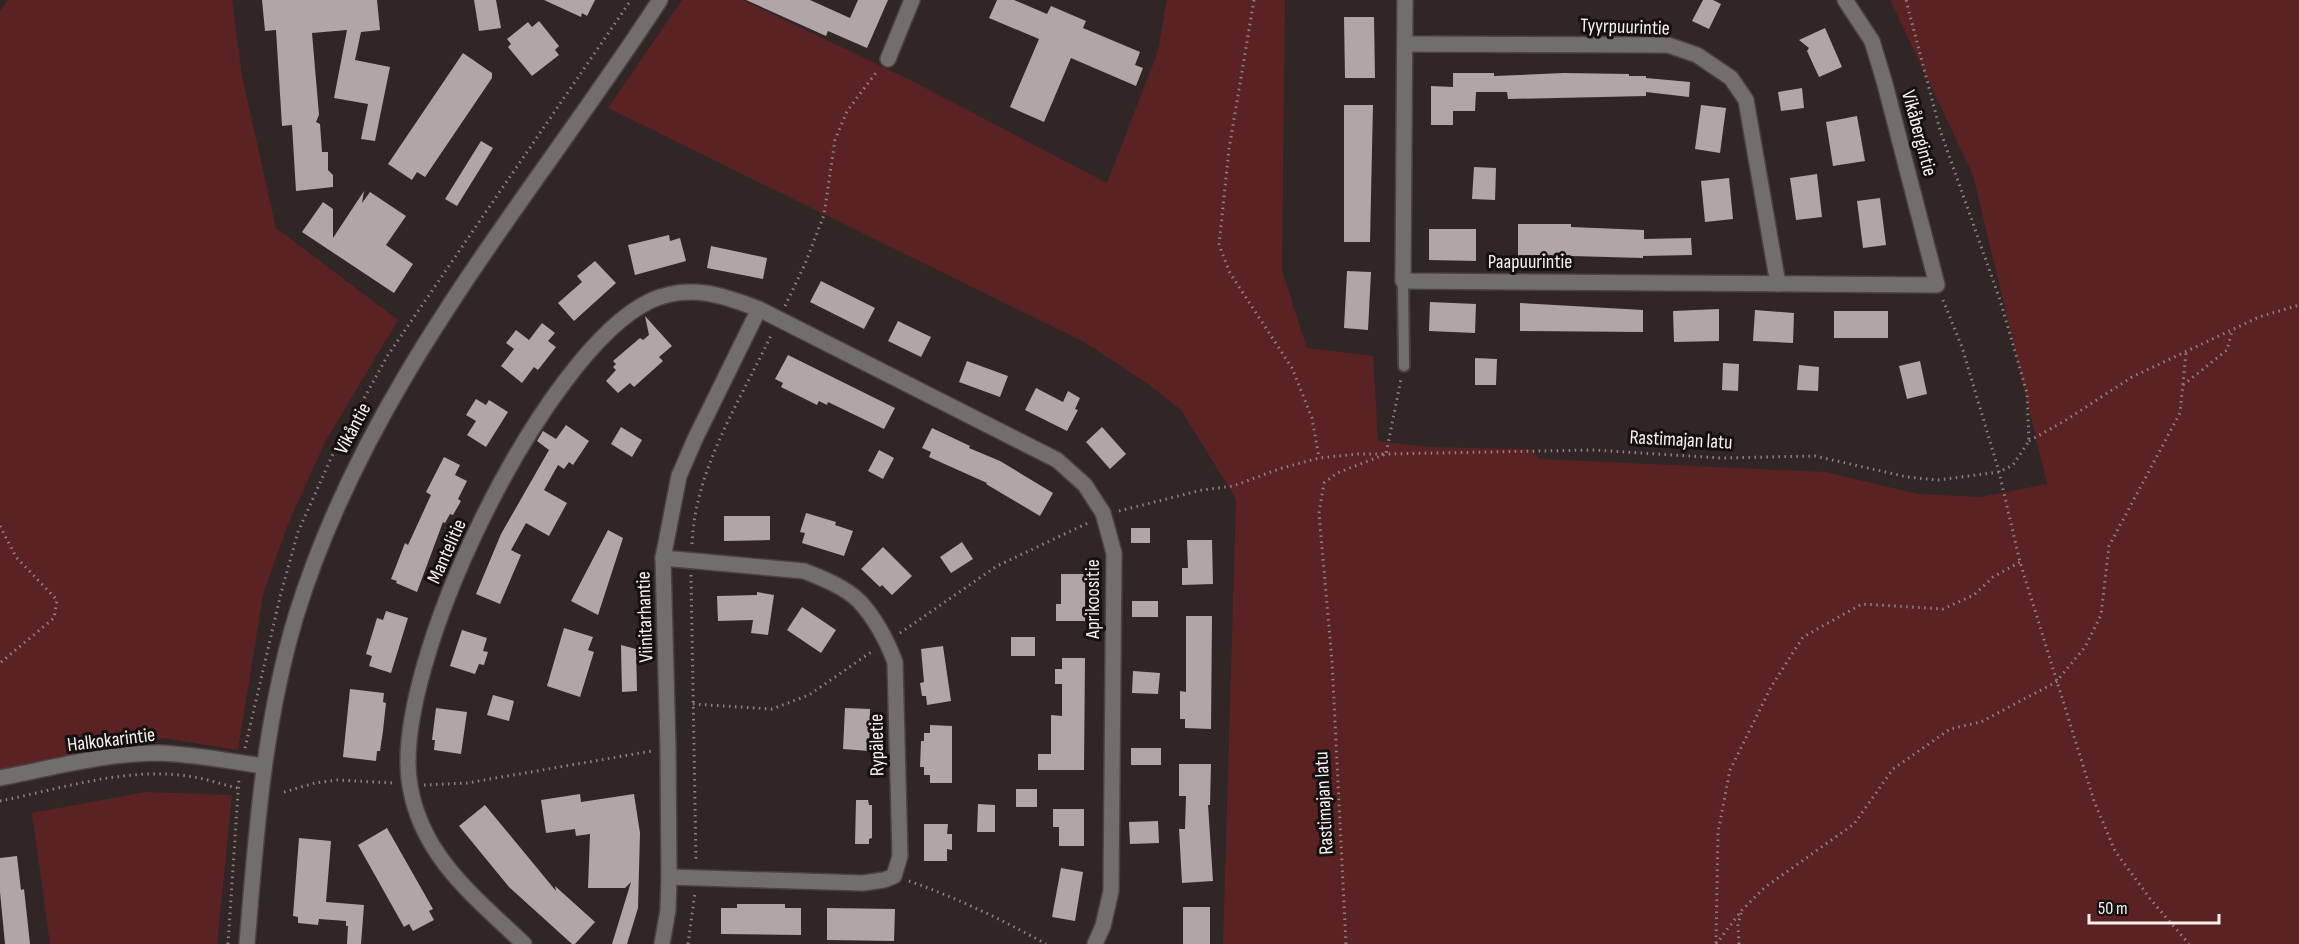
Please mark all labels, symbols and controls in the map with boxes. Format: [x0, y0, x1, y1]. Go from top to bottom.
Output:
street label: Tyyrpuurintie [1580, 13, 1670, 41]
street label: Vikåbergintie [1896, 88, 1942, 179]
street label: Paapuurintie [1488, 250, 1572, 274]
street label: Vikåntie [329, 399, 376, 458]
street label: Rastimajan latu [1629, 425, 1733, 455]
street label: Mantelitie [422, 515, 472, 587]
street label: Aprikoositie [1081, 559, 1105, 640]
street label: Viinitarhantie [631, 571, 659, 663]
street label: Rypäletie [864, 714, 890, 776]
street label: Halkokarintie [66, 723, 157, 757]
street label: Rastimajan latu [1309, 751, 1339, 855]
scale bar [2089, 887, 2220, 925]
text: 50 m [2098, 898, 2128, 919]

